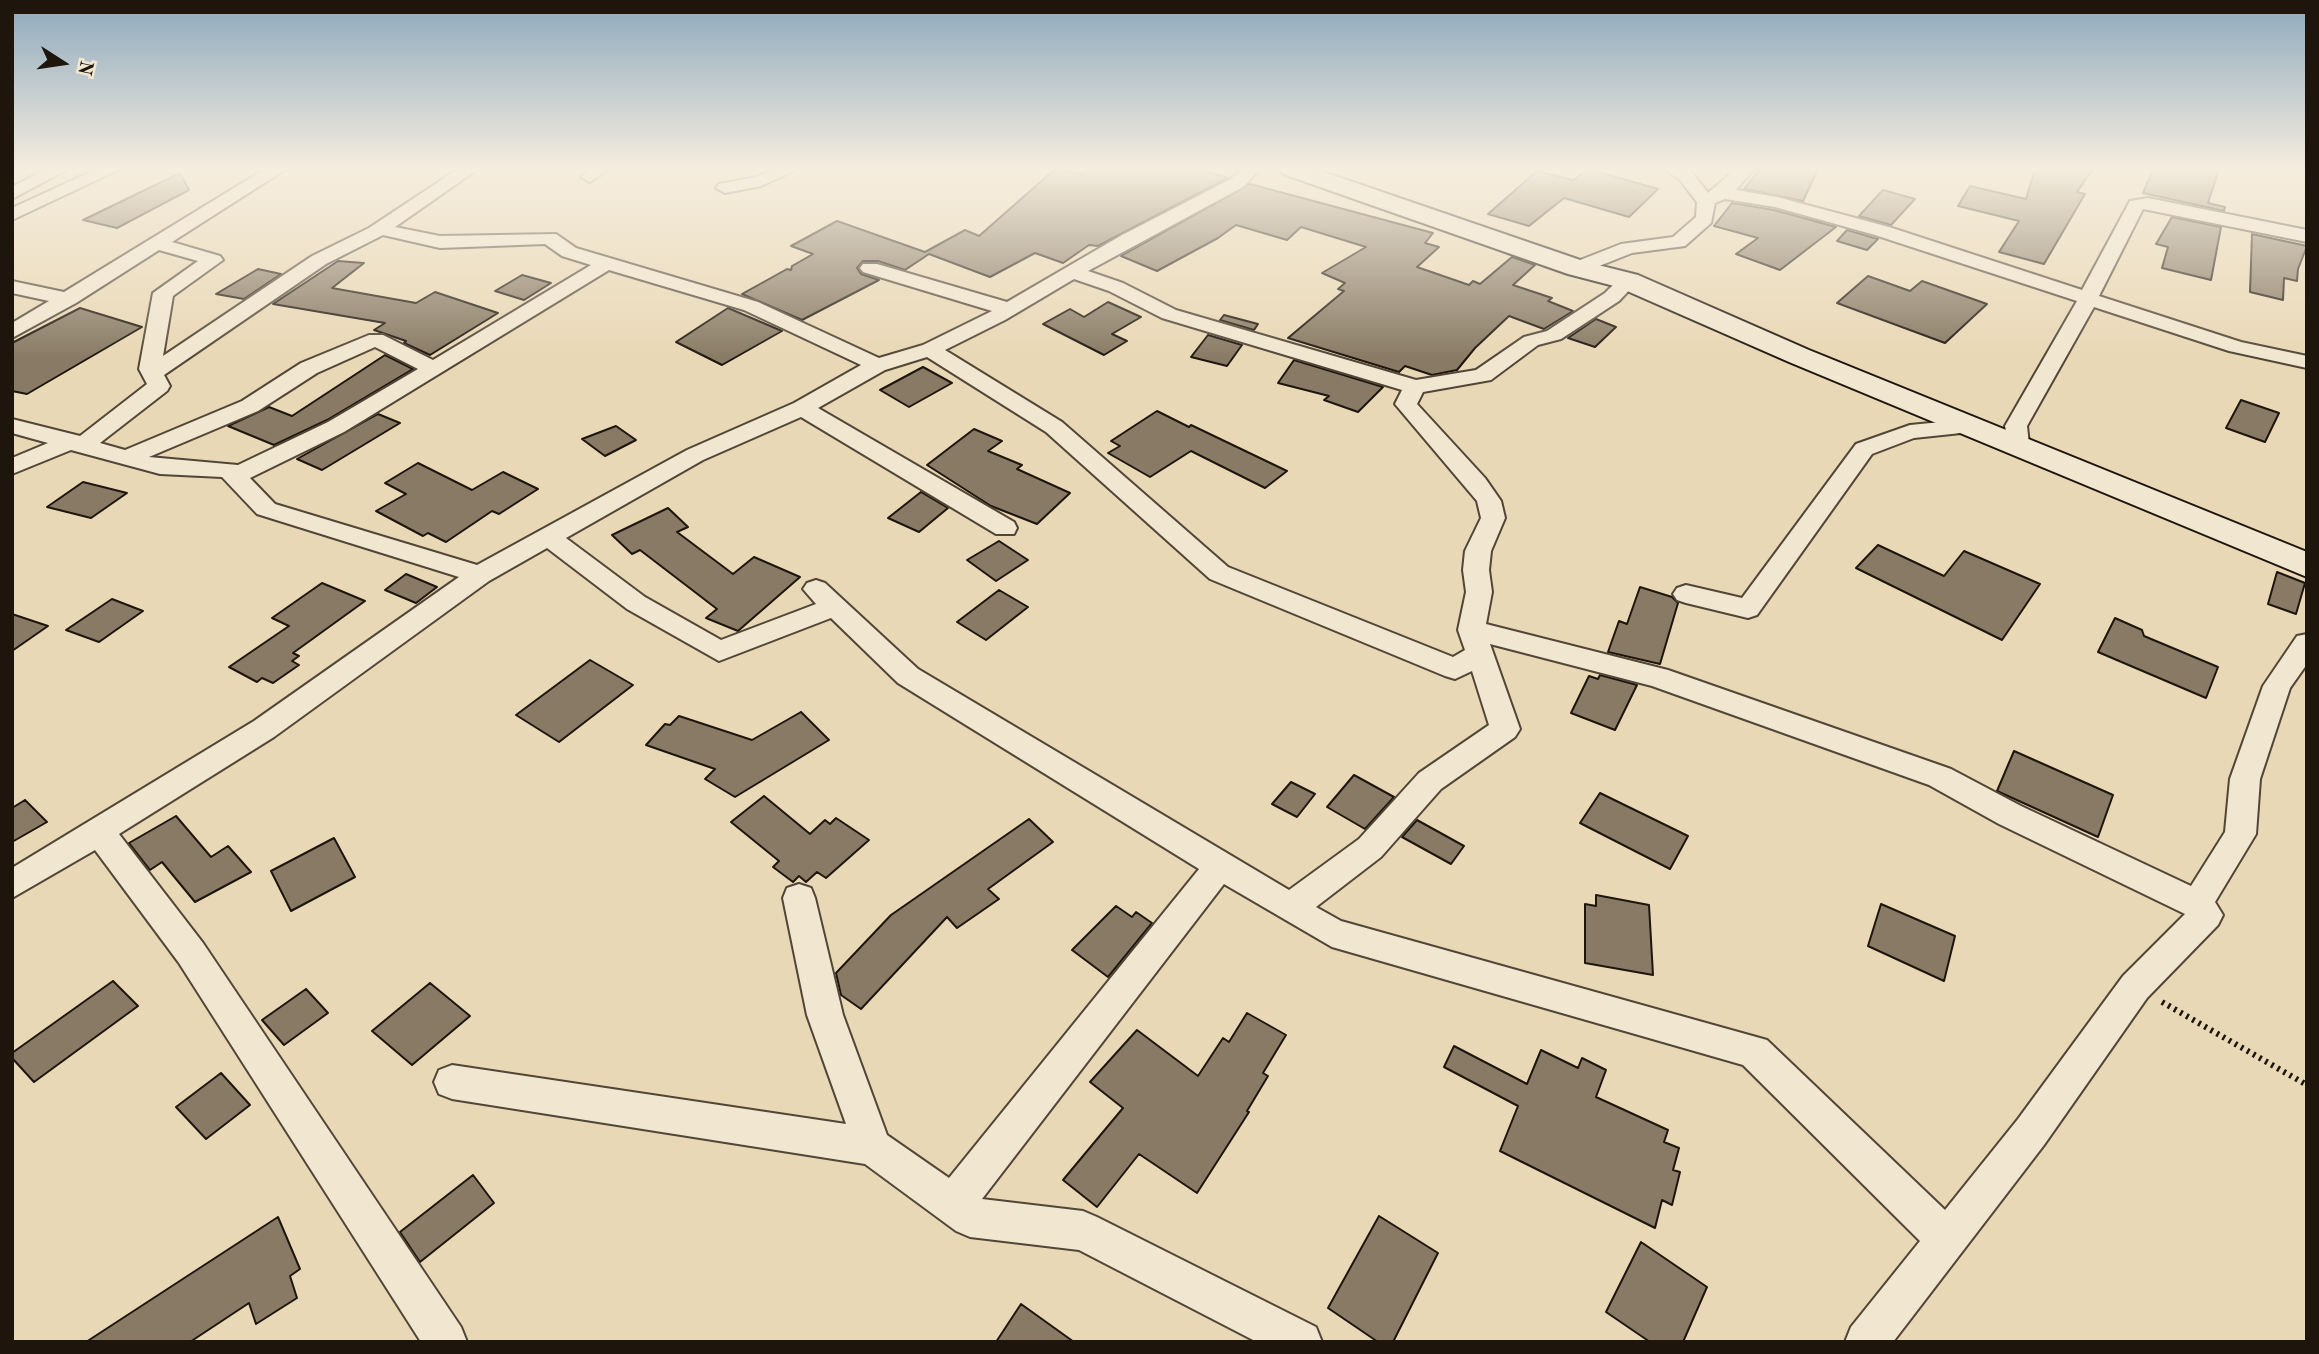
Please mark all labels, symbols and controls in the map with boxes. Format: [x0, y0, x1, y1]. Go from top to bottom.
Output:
north arrow [28, 28, 98, 98]
text: N [73, 58, 95, 77]

